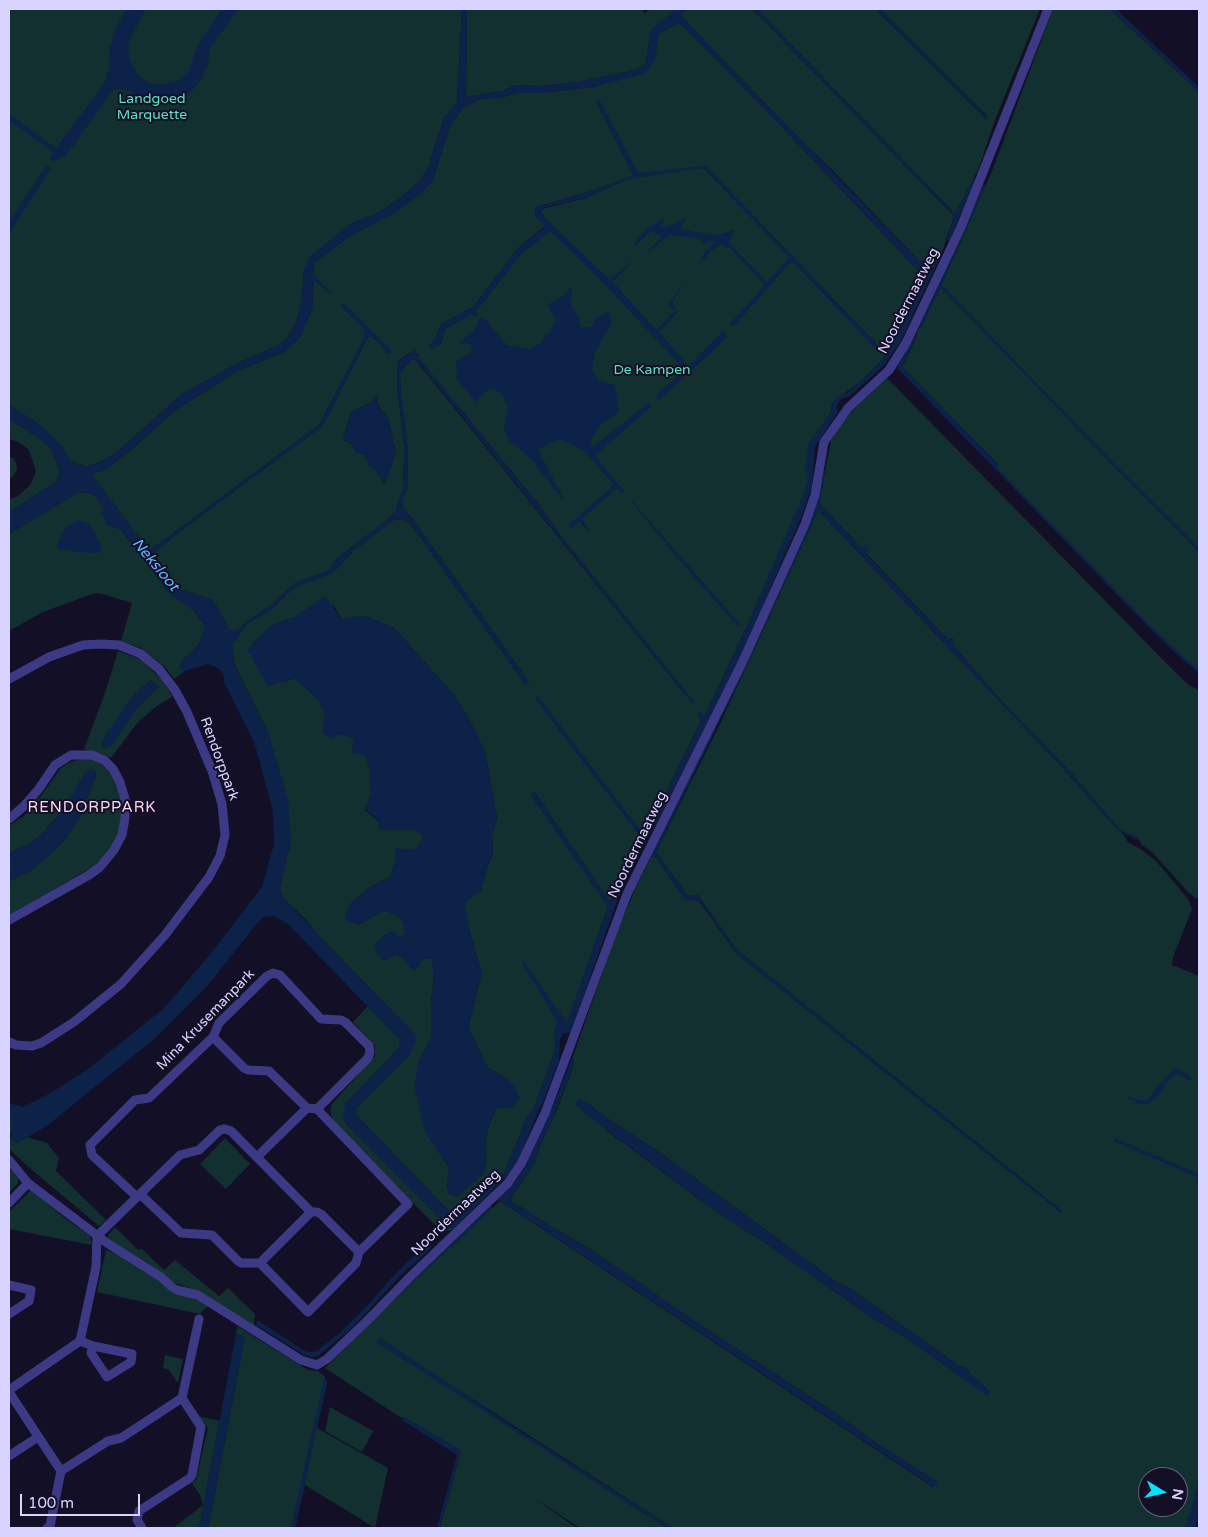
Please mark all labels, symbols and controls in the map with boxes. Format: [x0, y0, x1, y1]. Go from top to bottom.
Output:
park label: Landgoed Marquette [117, 91, 187, 124]
street label: Noordermaatweg [875, 245, 943, 357]
park label: De Kampen [613, 362, 691, 378]
water label: Neksloot [128, 535, 182, 595]
street label: Rendorppark [196, 715, 242, 803]
street label: Noordermaatweg [605, 789, 671, 901]
district label: RENDORPPARK [26, 799, 158, 817]
street label: Mina Krusemanpark [154, 966, 258, 1074]
street label: Noordermaatweg [408, 1166, 504, 1260]
north arrow [1138, 1467, 1188, 1517]
scale bar [22, 1484, 142, 1516]
text: N [1168, 1487, 1187, 1501]
text: 100 m [28, 1494, 74, 1512]

